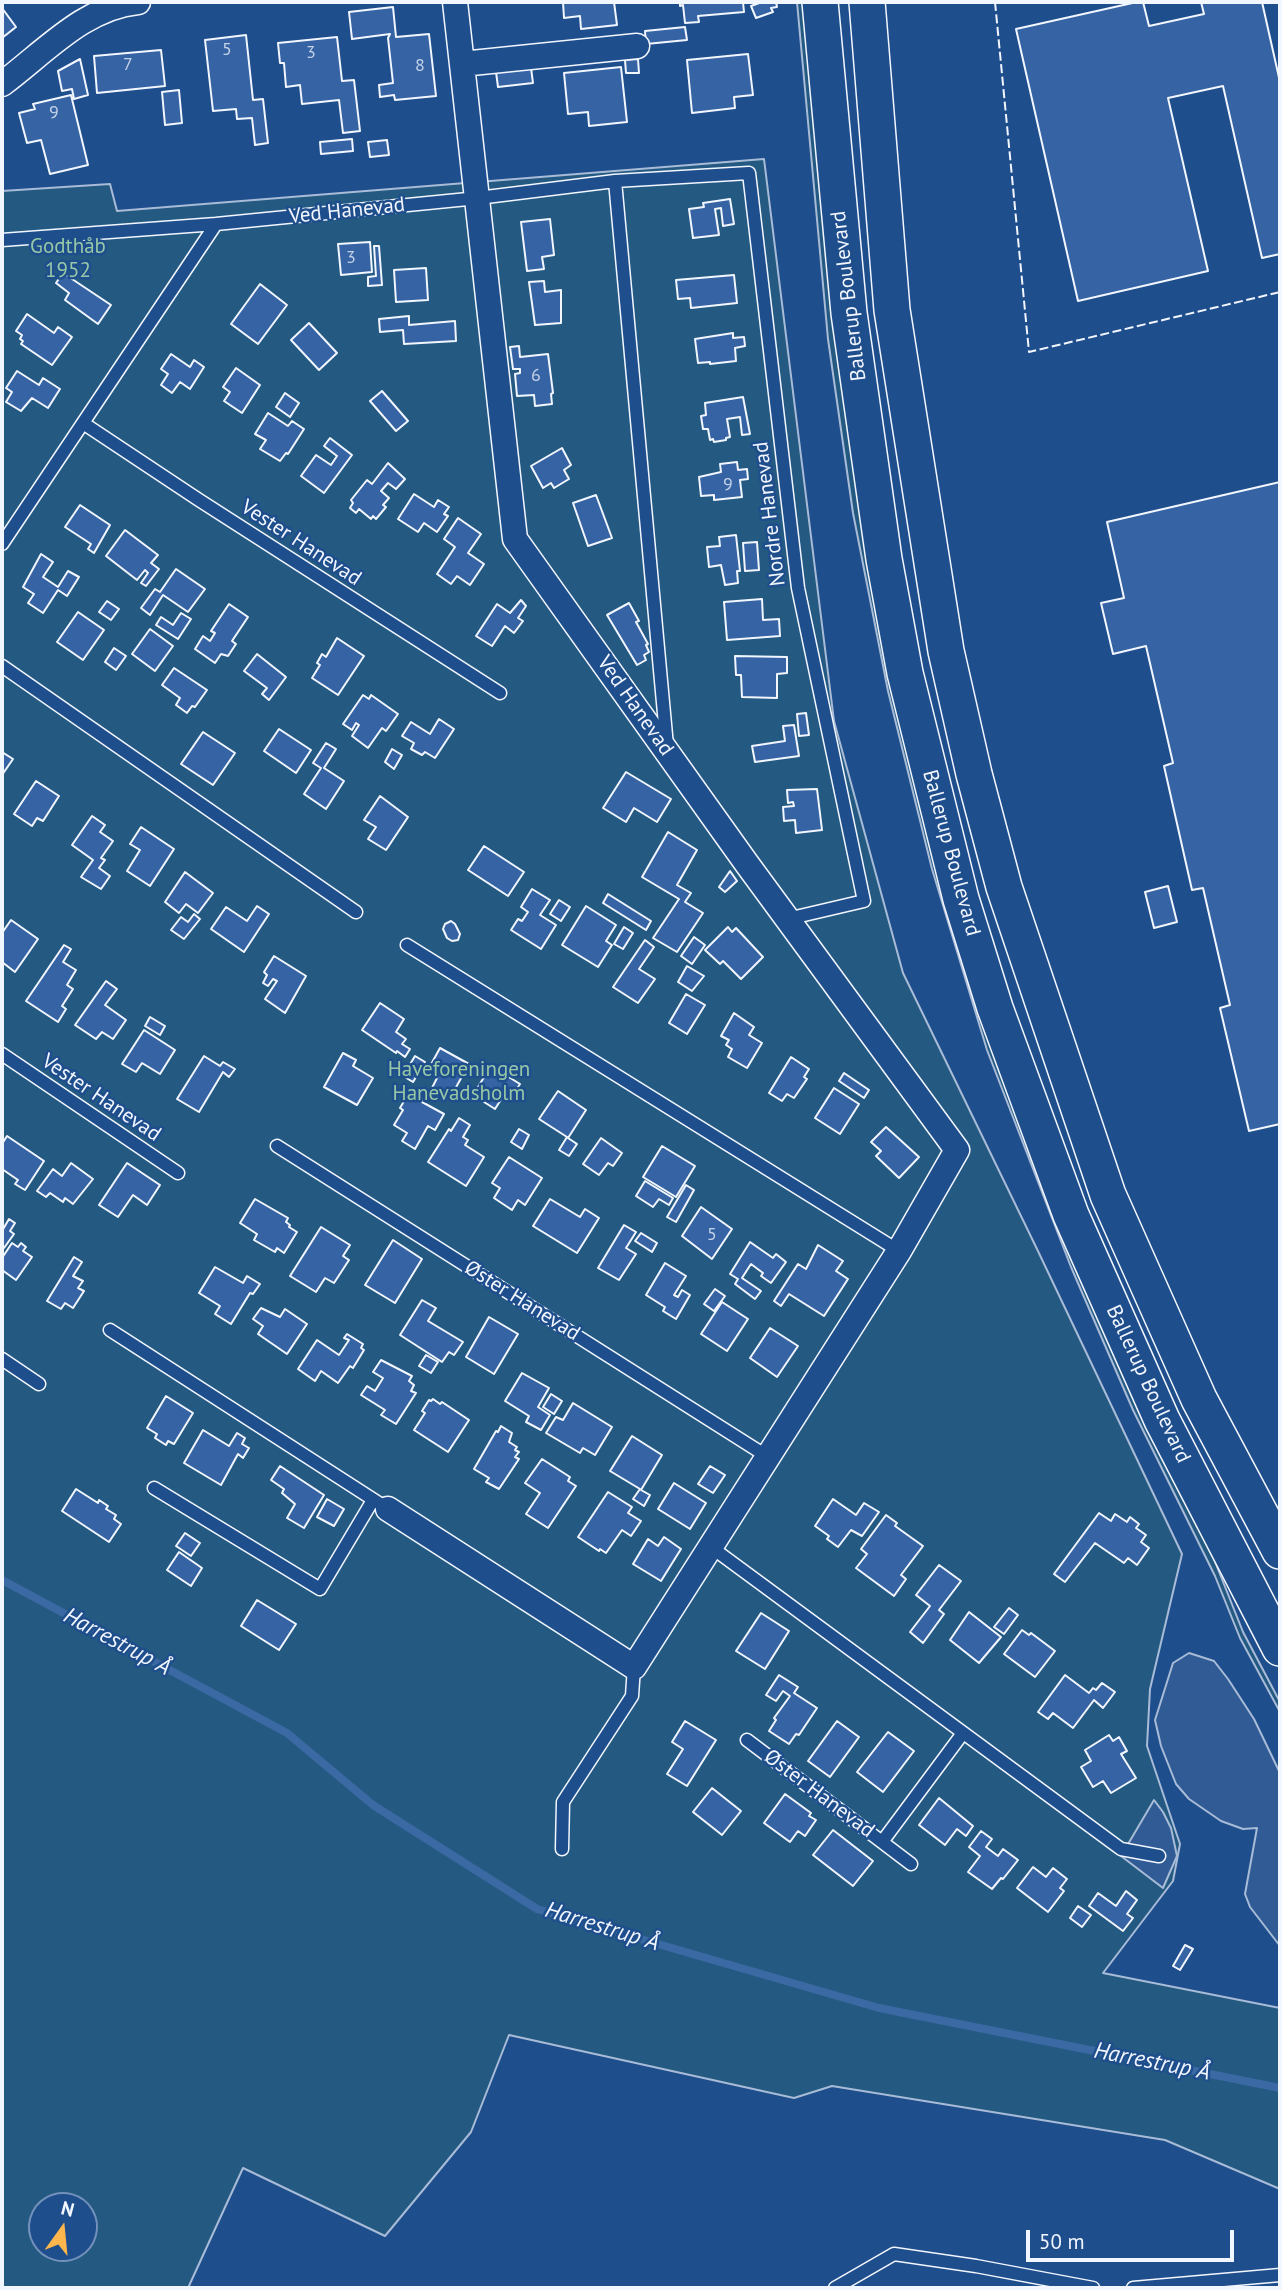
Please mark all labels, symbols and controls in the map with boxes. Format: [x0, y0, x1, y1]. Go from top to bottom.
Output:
house number: 5 [222, 39, 232, 61]
house number: 3 [306, 42, 316, 64]
house number: 7 [123, 54, 133, 76]
house number: 8 [415, 55, 425, 77]
house number: 9 [49, 102, 59, 124]
street label: Ved Hanevad [288, 192, 406, 230]
street label: Ballerup Boulevard [826, 210, 872, 382]
park label: Godthåb 1952 [30, 234, 106, 284]
house number: 3 [346, 247, 356, 269]
house number: 6 [531, 365, 541, 387]
street label: Nordre Hanevad [749, 440, 791, 588]
house number: 9 [723, 474, 733, 496]
street label: Vester Hanevad [236, 495, 366, 591]
street label: Ved Hanevad [591, 651, 679, 761]
street label: Ballerup Boulevard [917, 767, 985, 939]
street label: Vester Hanevad [37, 1049, 165, 1147]
park label: Haveforeningen Hanevadsholm [388, 1057, 530, 1107]
house number: 5 [707, 1224, 717, 1246]
street label: Øster Hanevad [460, 1255, 584, 1347]
street label: Ballerup Boulevard [1100, 1301, 1196, 1467]
water label: Harrestrup Å [58, 1602, 176, 1682]
street label: Øster Hanevad [759, 1744, 879, 1844]
water label: Harrestrup Å [542, 1897, 662, 1957]
water label: Harrestrup Å [1092, 2037, 1212, 2087]
north arrow [28, 2192, 98, 2262]
text: N [59, 2195, 77, 2222]
scale bar [1030, 2216, 1238, 2260]
text: 50 m [1039, 2228, 1085, 2255]

